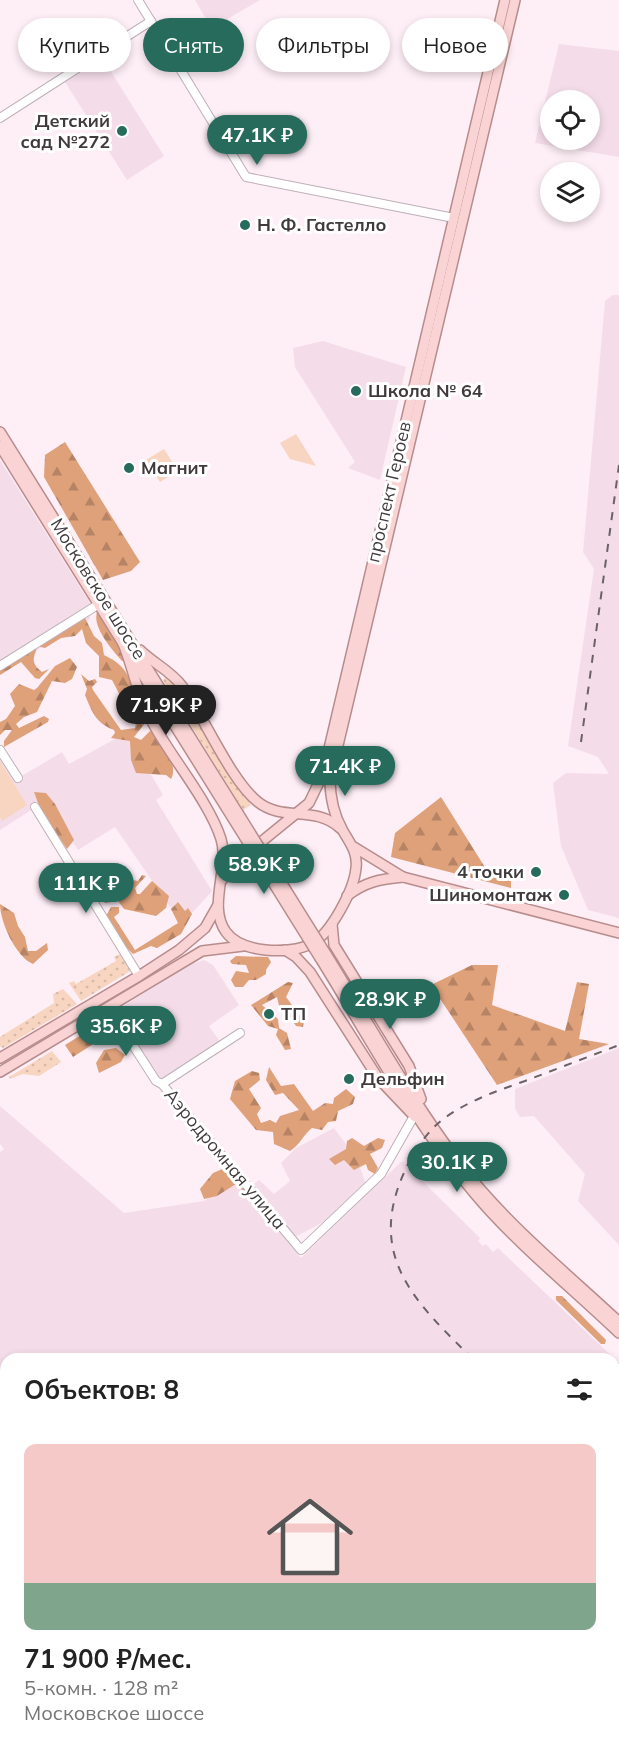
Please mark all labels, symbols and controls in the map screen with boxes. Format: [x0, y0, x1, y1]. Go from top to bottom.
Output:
chip: Купить [18, 18, 131, 72]
chip: Снять [143, 18, 244, 72]
chip: Фильтры [256, 18, 390, 72]
chip: Новое [402, 18, 508, 72]
map controls [540, 90, 600, 222]
button: locate [540, 90, 600, 150]
place label: Детский сад №272 [20, 109, 110, 153]
pin: 47.1K ₽ [202, 115, 312, 166]
text: 47.1K ₽ [221, 122, 293, 147]
marker: Детский сад №272 [115, 124, 129, 138]
button: layers [540, 162, 600, 222]
place label: Н. Ф. Гастелло [257, 213, 387, 236]
marker: Н. Ф. Гастелло [238, 218, 252, 232]
place label: Школа № 64 [368, 379, 483, 402]
marker: Школа № 64 [349, 384, 363, 398]
street label: проспект Героев [361, 419, 416, 565]
place label: Магнит [141, 456, 208, 479]
marker: Магнит [122, 461, 136, 475]
street label: Московское шоссе [46, 514, 151, 664]
pin: 71.9K ₽ [111, 685, 221, 736]
text: 71.9K ₽ [130, 692, 202, 717]
pin: 71.4K ₽ [290, 746, 400, 797]
text: 71.4K ₽ [309, 753, 381, 778]
pin: 58.9K ₽ [209, 844, 319, 895]
text: 58.9K ₽ [228, 851, 300, 876]
place label: 4 точки [457, 860, 524, 883]
pin: 111K ₽ [37, 863, 135, 914]
marker: 4 точки [529, 865, 543, 879]
text: 111K ₽ [53, 870, 119, 895]
place label: Шиномонтаж [429, 883, 553, 906]
marker: Шиномонтаж [557, 888, 571, 902]
pin: 28.9K ₽ [335, 979, 445, 1030]
text: 28.9K ₽ [354, 986, 426, 1011]
place label: ТП [281, 1002, 306, 1025]
pin: 35.6K ₽ [71, 1006, 181, 1057]
marker: ТП [262, 1007, 276, 1021]
text: 35.6K ₽ [90, 1013, 162, 1038]
place label: Дельфин [361, 1067, 445, 1090]
marker: Дельфин [342, 1072, 356, 1086]
street label: Аэродромная улица [160, 1083, 291, 1234]
pin: 30.1K ₽ [402, 1142, 512, 1193]
text: 30.1K ₽ [421, 1149, 493, 1174]
text: Объектов: 8 [24, 1373, 179, 1406]
icon: filters [563, 1373, 596, 1406]
icon: home [256, 1483, 364, 1591]
text: 71 900 ₽/мес. [24, 1642, 191, 1675]
text: 5-комн. · 128 m² [24, 1675, 178, 1700]
text: Московское шоссе [24, 1700, 204, 1725]

